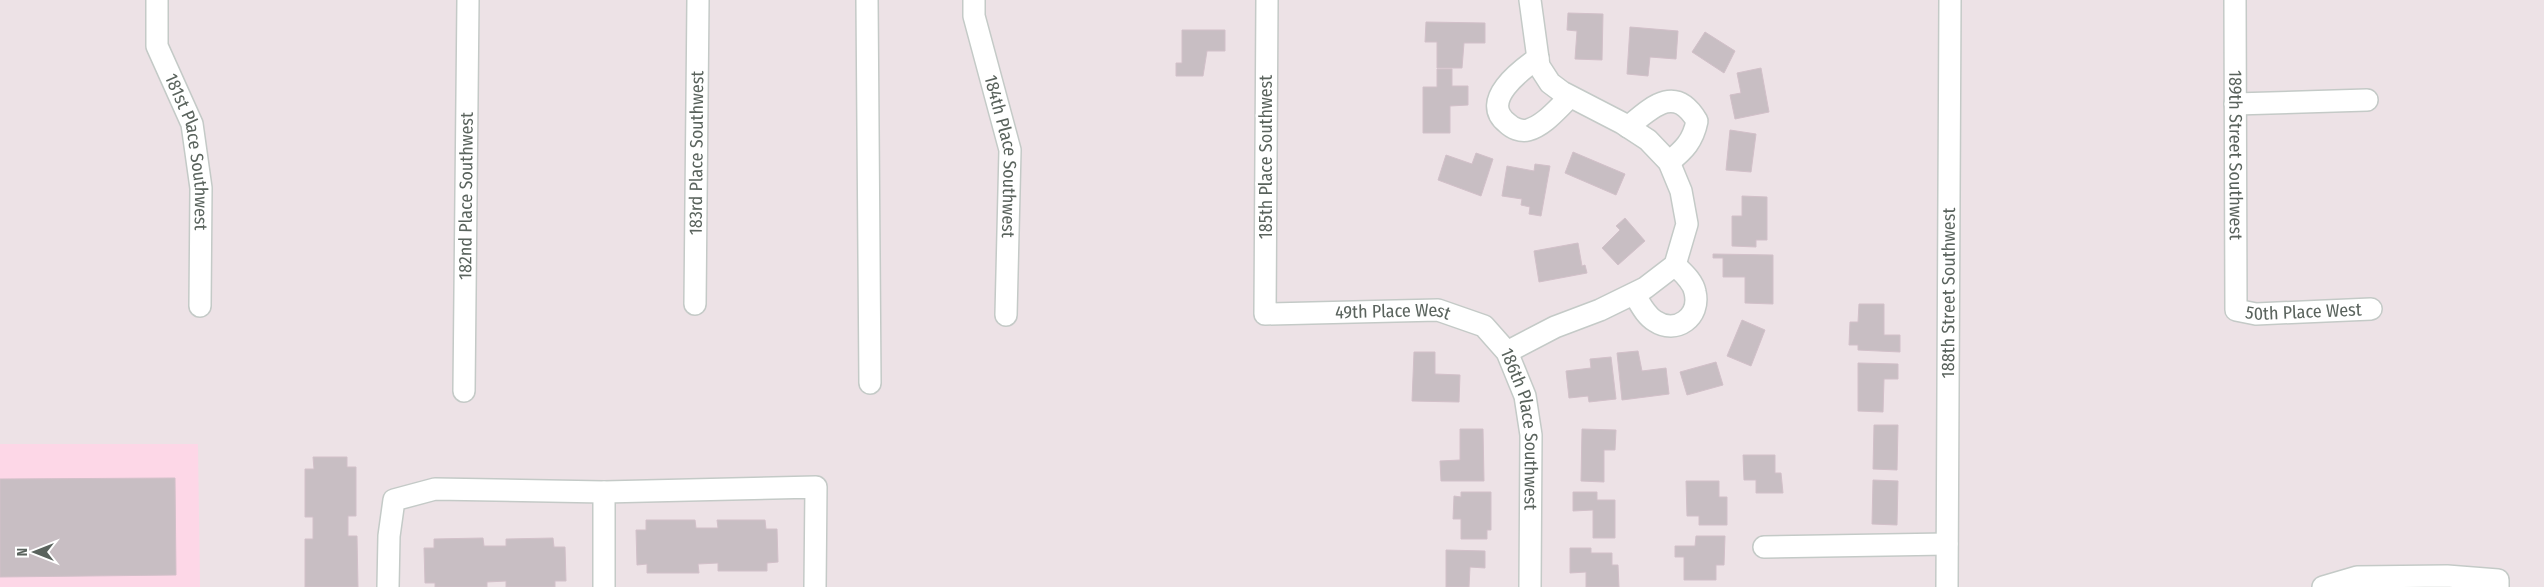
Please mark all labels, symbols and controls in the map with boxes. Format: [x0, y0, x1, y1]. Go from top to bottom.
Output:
street label: 181st Place Southwest [160, 70, 212, 231]
street label: 189th Street Southwest [2224, 70, 2247, 240]
street label: 183rd Place Southwest [685, 71, 708, 235]
street label: 184th Place Southwest [979, 72, 1021, 238]
street label: 185th Place Southwest [1255, 75, 1277, 239]
street label: 182nd Place Southwest [454, 112, 478, 280]
street label: 188th Street Southwest [1937, 207, 1960, 378]
street label: 50th Place West [2243, 298, 2362, 325]
street label: 49th Place West [1335, 299, 1454, 325]
street label: 186th Place Southwest [1496, 345, 1542, 510]
north arrow [10, 527, 60, 577]
text: N [14, 548, 31, 556]

